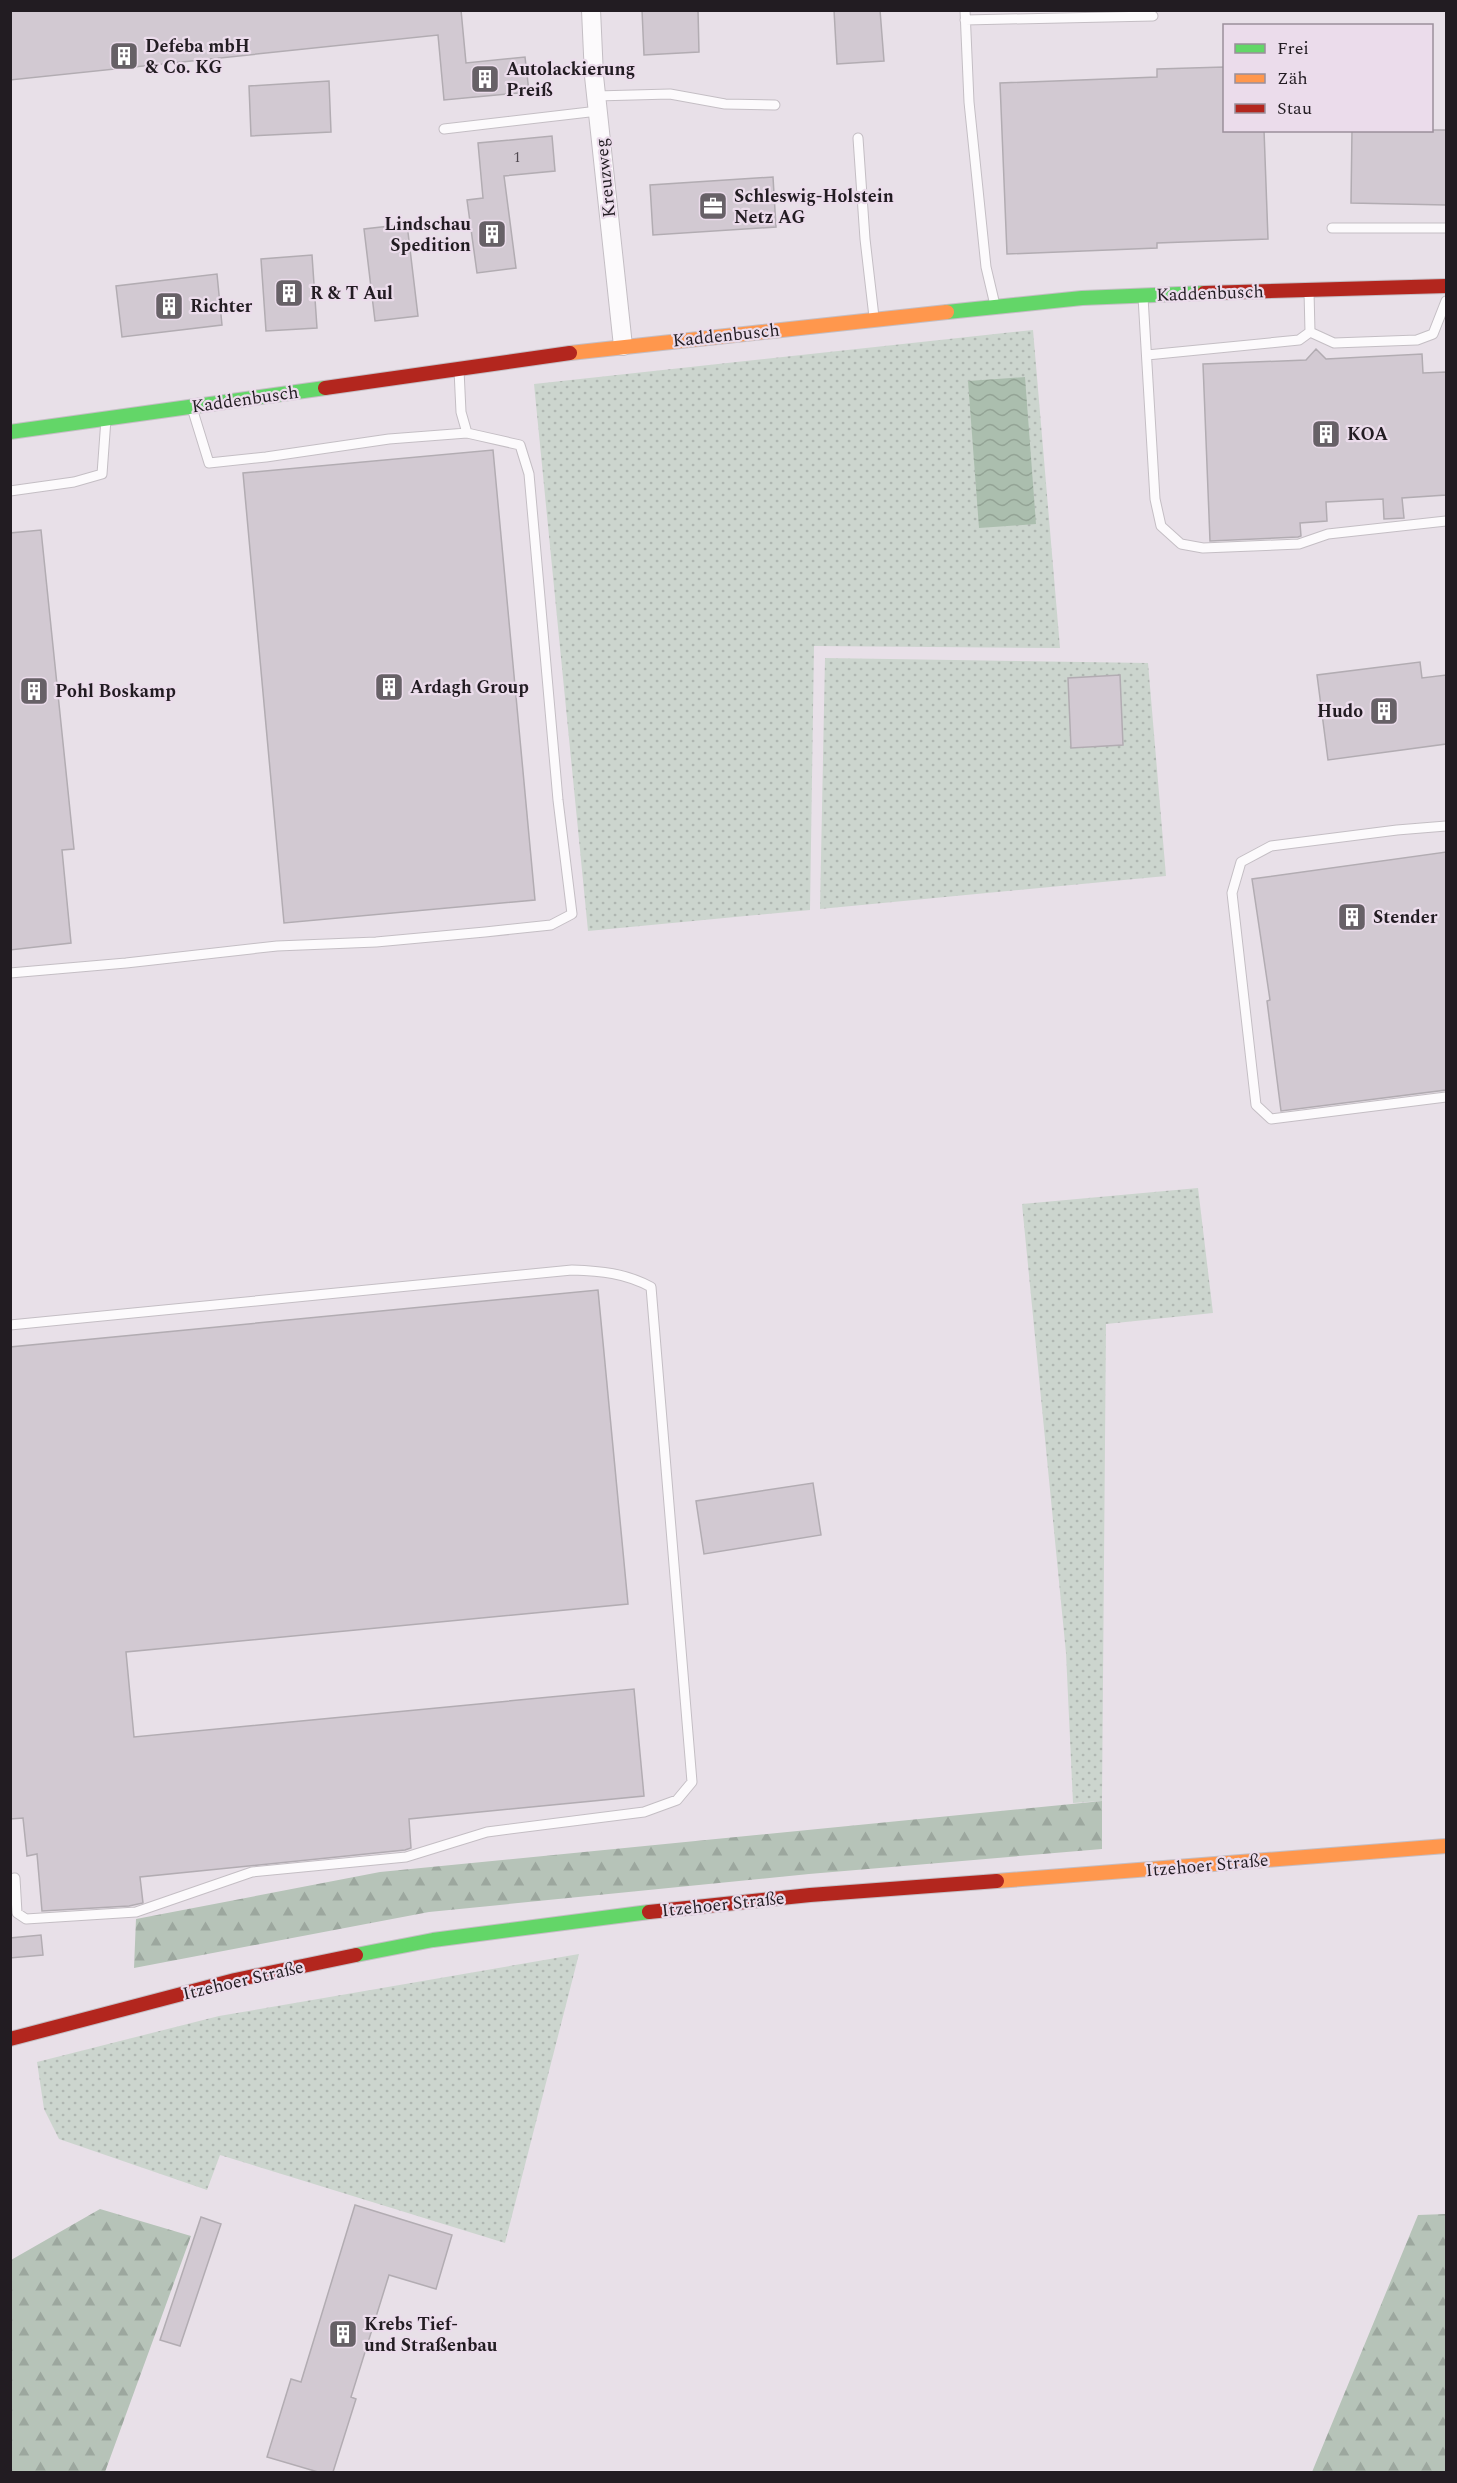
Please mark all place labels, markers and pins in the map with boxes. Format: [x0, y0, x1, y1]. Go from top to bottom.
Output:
place label: Defeba mbH & Co. KG [145, 33, 250, 81]
building icon: Defeba mbH & Co. KG [108, 40, 140, 72]
place label: Autolackierung Preiß [506, 56, 635, 104]
building icon: Autolackierung Preiß [469, 63, 501, 95]
place label: Schleswig-Holstein Netz AG [734, 183, 894, 231]
office icon: Schleswig-Holstein Netz AG [697, 190, 729, 222]
place label: Lindschau Spedition [384, 211, 471, 259]
building icon: Lindschau Spedition [476, 218, 508, 250]
building icon: R & T Aul [273, 277, 305, 309]
place label: R & T Aul [310, 280, 393, 307]
building icon: Richter [153, 290, 185, 322]
place label: Richter [190, 293, 253, 320]
building icon: KOA [1310, 418, 1342, 450]
place label: KOA [1347, 421, 1388, 448]
building icon: Ardagh Group [373, 671, 405, 703]
place label: Ardagh Group [410, 674, 529, 701]
building icon: Pohl Boskamp [18, 675, 50, 707]
place label: Pohl Boskamp [55, 678, 176, 705]
building icon: Hudo [1368, 695, 1400, 727]
place label: Hudo [1317, 698, 1363, 725]
building icon: Stender [1336, 901, 1368, 933]
place label: Stender [1373, 904, 1438, 931]
place label: Krebs Tief- und Straßenbau [364, 2311, 498, 2359]
building icon: Krebs Tief- und Straßenbau [327, 2318, 359, 2350]

